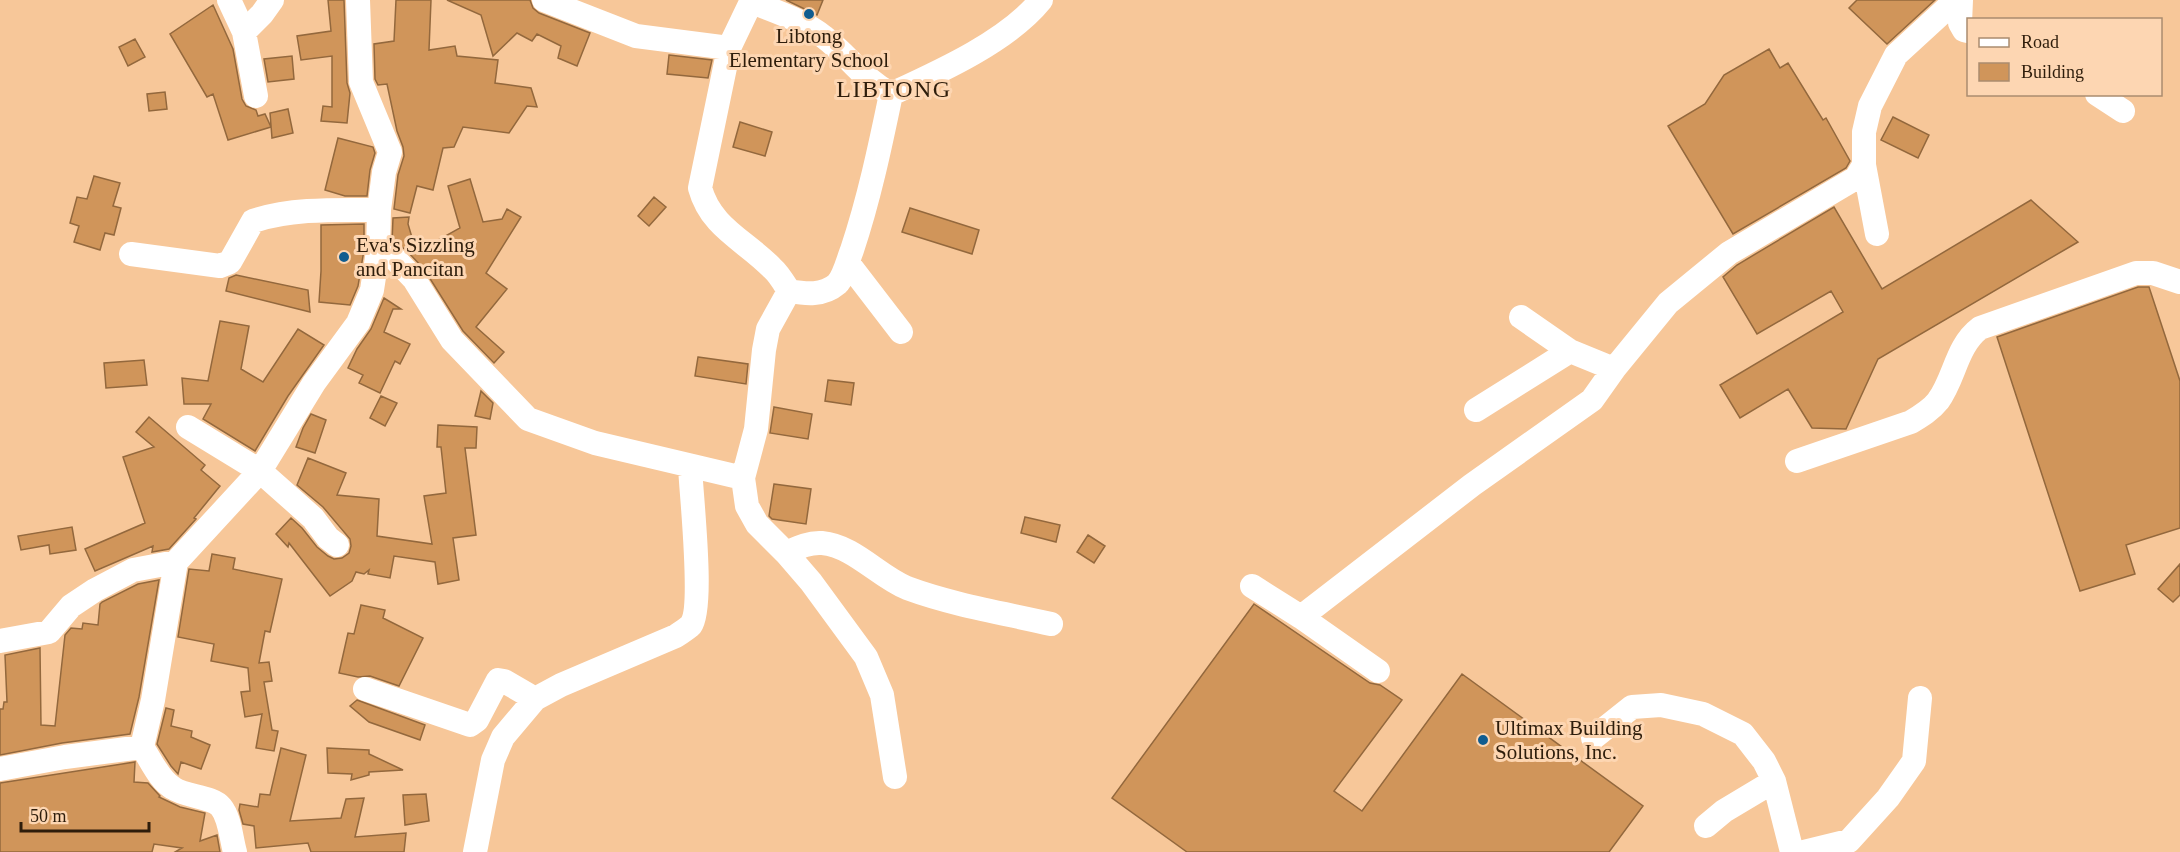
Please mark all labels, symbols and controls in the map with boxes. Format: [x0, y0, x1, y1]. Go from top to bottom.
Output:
marker: Libtong Elementary School [802, 7, 816, 21]
legend [1967, 18, 2162, 96]
place label: Libtong Elementary School [729, 24, 889, 72]
text: Road [2021, 32, 2059, 52]
text: Building [2021, 62, 2084, 82]
district label: LIBTONG [836, 76, 952, 102]
place label: Eva's Sizzling and Pancitan [356, 233, 475, 281]
marker: Eva's Sizzling and Pancitan [337, 250, 351, 264]
place label: Ultimax Building Solutions, Inc. [1495, 716, 1643, 764]
marker: Ultimax Building Solutions, Inc. [1476, 733, 1490, 747]
scale bar [21, 795, 148, 833]
text: 50 m [30, 806, 67, 826]

